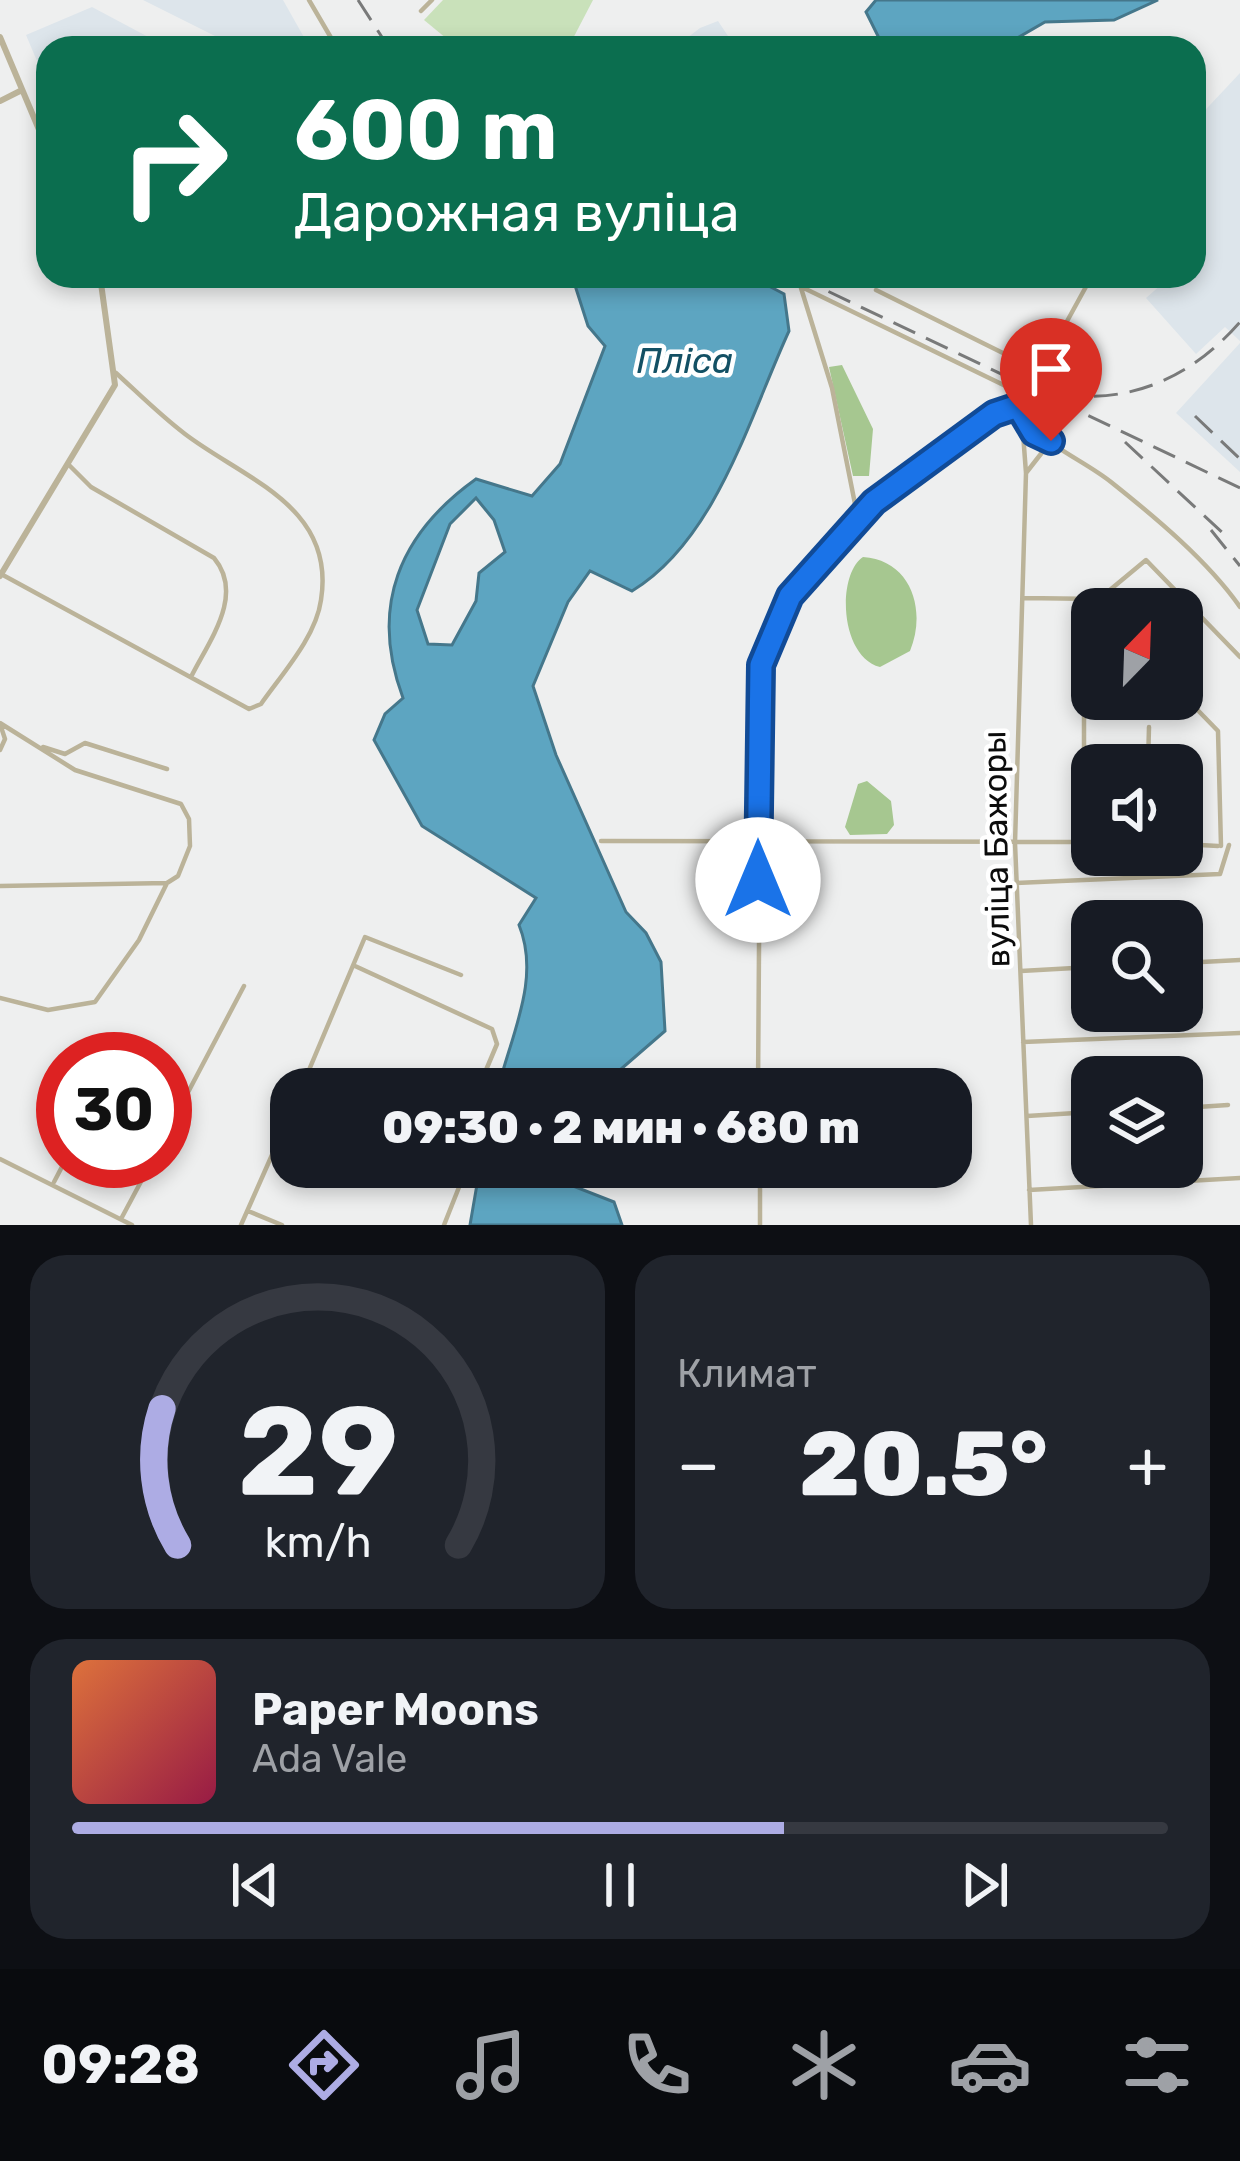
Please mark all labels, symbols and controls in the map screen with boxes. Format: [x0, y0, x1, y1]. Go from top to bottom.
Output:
text: 600 m [294, 80, 558, 180]
icon: right [96, 84, 252, 240]
text: Дарожная вуліца [294, 181, 740, 245]
pin [1000, 318, 1102, 441]
icon: arrive [1018, 336, 1084, 402]
water label: Пліса [637, 339, 733, 382]
north arrow [1071, 588, 1203, 720]
map controls [1071, 588, 1203, 1188]
street label: вуліца Бажоры [974, 730, 1018, 968]
button: sound [1071, 744, 1203, 876]
position arrow [695, 817, 821, 943]
button: search [1071, 900, 1203, 1032]
speed limit sign: 30 [36, 1032, 192, 1188]
button: layers [1071, 1056, 1203, 1188]
text: 09:30 · 2 мин · 680 m [382, 1101, 860, 1154]
text: Климат [677, 1351, 816, 1397]
text: 29 [237, 1377, 398, 1525]
text: 20.5° [799, 1411, 1048, 1518]
text: − [677, 1425, 720, 1504]
text: + [1127, 1425, 1168, 1504]
text: km/h [264, 1517, 371, 1568]
text: Paper Moons [252, 1683, 539, 1736]
text: Ada Vale [252, 1736, 407, 1782]
icon: previous [222, 1852, 288, 1918]
icon: pause [587, 1852, 653, 1918]
icon: next [952, 1852, 1018, 1918]
icon: directions [282, 2023, 366, 2107]
icon: music [449, 2023, 533, 2107]
icon: phone [615, 2023, 699, 2107]
icon: climate [782, 2023, 866, 2107]
icon: car [948, 2023, 1032, 2107]
icon: filters [1115, 2023, 1199, 2107]
text: 09:28 [41, 2033, 200, 2097]

